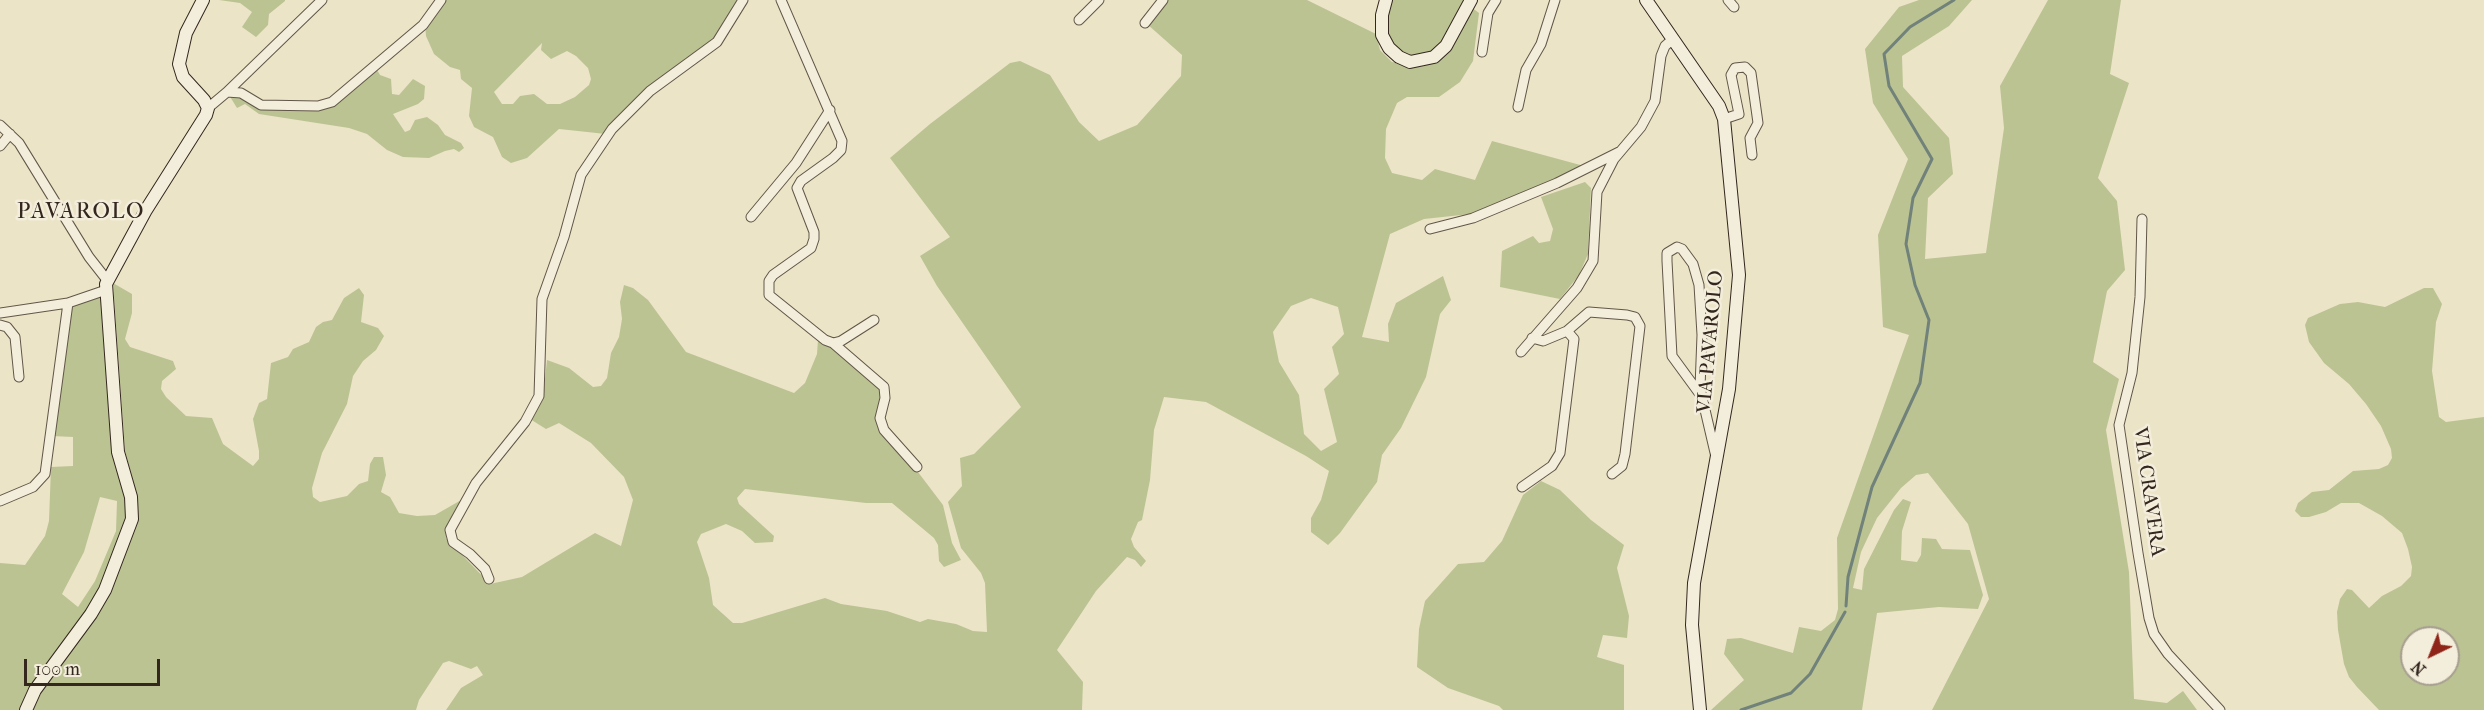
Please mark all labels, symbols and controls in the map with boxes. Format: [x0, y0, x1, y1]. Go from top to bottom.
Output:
district label: PAVAROLO [17, 200, 145, 226]
street label: VIA PAVAROLO [1693, 270, 1729, 414]
street label: VIA CRAVERA [2127, 426, 2169, 558]
north arrow [2400, 626, 2460, 686]
scale bar [27, 647, 164, 685]
text: N [2408, 657, 2430, 679]
text: 100 m [35, 659, 80, 680]

